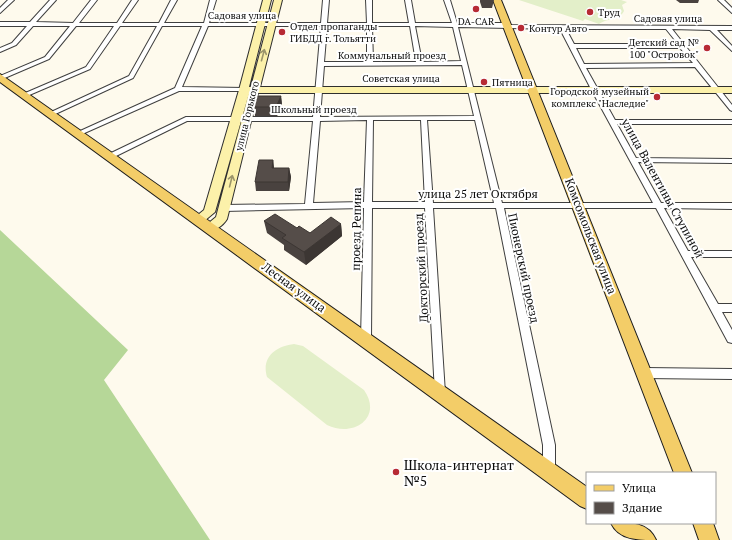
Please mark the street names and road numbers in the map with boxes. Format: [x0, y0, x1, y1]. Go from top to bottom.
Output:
street label: Садовая улица [208, 9, 276, 22]
street label: Садовая улица [634, 12, 702, 25]
street label: Коммунальный проезд [338, 49, 446, 62]
street label: Советская улица [362, 72, 440, 85]
street label: улица Горького [232, 79, 262, 153]
street label: Школьный проезд [271, 103, 357, 116]
street label: улица Валентины Ступиной [618, 115, 708, 260]
street label: Комсомольская улица [562, 176, 620, 296]
street label: улица 25 лет Октября [417, 186, 538, 201]
street label: проезд Репина [348, 187, 364, 271]
street label: Пионерский проезд [505, 212, 543, 324]
street label: Докторский проезд [411, 213, 431, 323]
street label: Лесная улица [258, 258, 329, 315]

